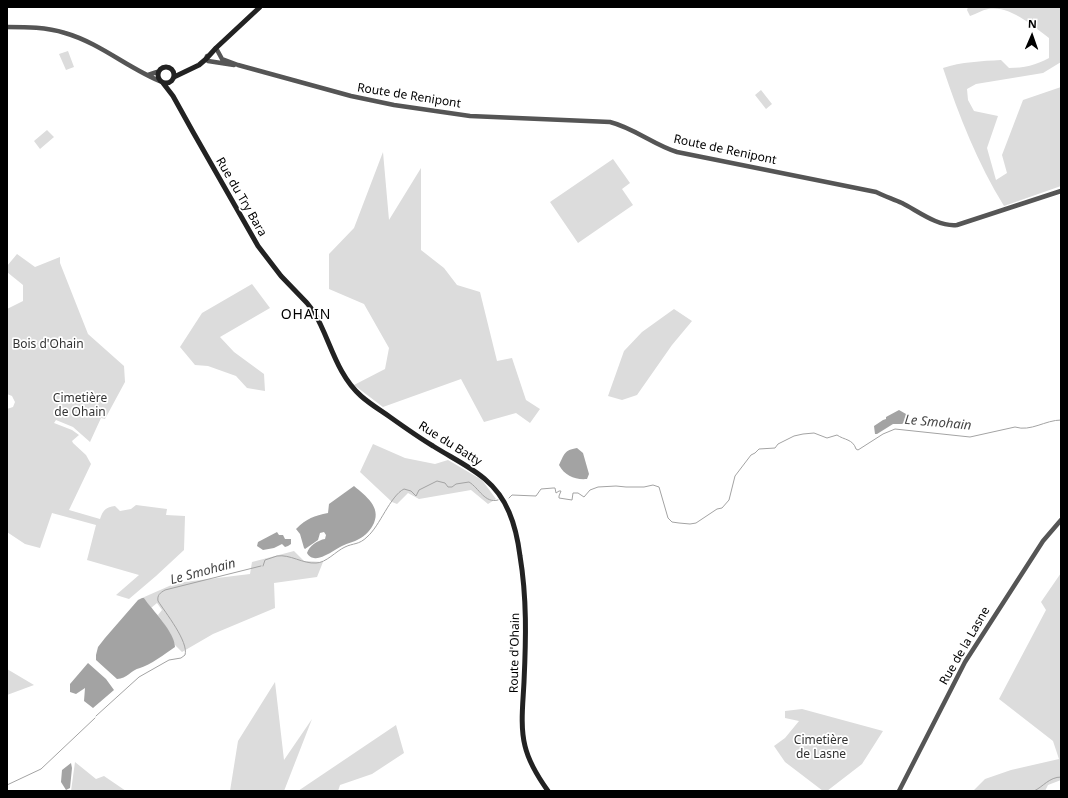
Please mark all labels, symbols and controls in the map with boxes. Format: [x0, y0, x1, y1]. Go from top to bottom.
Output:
north arrow [1012, 16, 1052, 56]
text: N [1028, 16, 1037, 31]
street label: Route de Renipont [356, 81, 462, 111]
street label: Route de Renipont [672, 132, 778, 168]
street label: Rue du Try Bara [213, 155, 269, 239]
district label: OHAIN [281, 307, 331, 323]
park label: Bois d'Ohain [12, 338, 84, 352]
park label: Cimetière de Ohain [53, 392, 107, 420]
water label: Le Smohain [904, 412, 972, 434]
street label: Rue du Batty [416, 419, 484, 469]
water label: Le Smohain [169, 556, 237, 588]
street label: Rue de la Lasne [937, 604, 993, 688]
street label: Route d'Ohain [507, 613, 523, 693]
park label: Cimetière de Lasne [794, 734, 848, 762]

